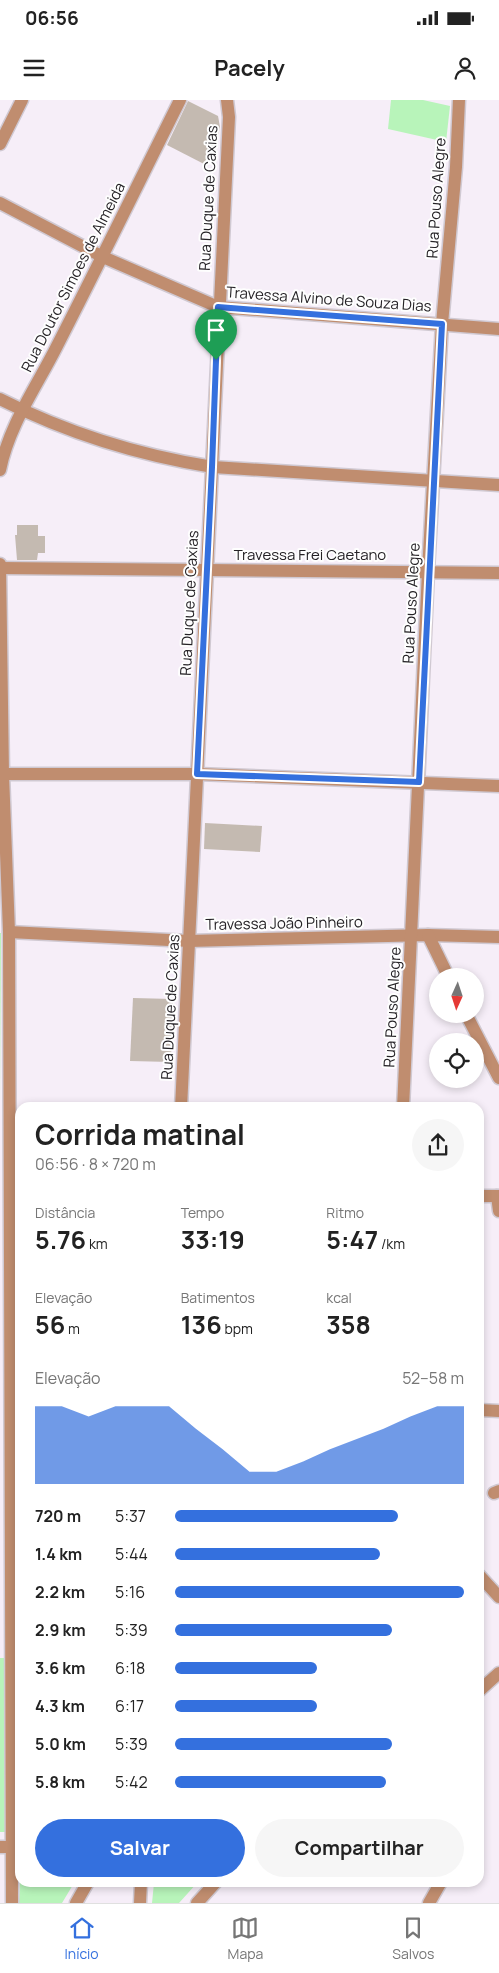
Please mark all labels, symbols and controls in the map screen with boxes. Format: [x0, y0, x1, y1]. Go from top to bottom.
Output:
text: 06:56 [25, 5, 79, 31]
text: Pacely [214, 53, 285, 83]
icon: menu [20, 54, 48, 82]
icon: person [451, 54, 479, 82]
street label: Rua Duque de Caxias [194, 125, 222, 271]
street label: Rua Pouso Alegre [421, 137, 451, 259]
street label: Rua Doutor Simoes de Almeida [16, 179, 130, 375]
street label: Travessa Alvino de Souza Dias [226, 281, 432, 317]
pin [195, 309, 237, 360]
icon: arrive [202, 316, 230, 344]
street label: Rua Duque de Caxias [175, 530, 203, 676]
street label: Rua Pouso Alegre [397, 542, 425, 664]
street label: Travessa Frei Caetano [234, 544, 386, 565]
street label: Travessa João Pinheiro [205, 911, 363, 935]
street label: Rua Duque de Caxias [156, 934, 184, 1080]
street label: Rua Pouso Alegre [378, 946, 406, 1068]
north arrow [429, 968, 484, 1022]
map controls [429, 968, 484, 1088]
button: locate [429, 1033, 484, 1088]
text: Corrida matinal [35, 1115, 245, 1153]
button: share [412, 1119, 464, 1171]
text: 06:56 · 8 × 720 m [35, 1153, 156, 1175]
text: Distância [35, 1203, 95, 1222]
text: Tempo [181, 1203, 224, 1222]
text: Ritmo [326, 1203, 364, 1222]
text: 5.76 [35, 1222, 86, 1257]
text: 33:19 [181, 1222, 245, 1257]
text: 5:47 [326, 1222, 378, 1257]
text: km [86, 1234, 108, 1253]
text: /km [378, 1234, 405, 1253]
text: Elevação [35, 1288, 92, 1307]
text: Batimentos [181, 1288, 255, 1307]
text: kcal [326, 1288, 352, 1307]
text: 56 [35, 1307, 65, 1342]
text: 136 [181, 1307, 222, 1342]
text: 358 [326, 1307, 371, 1342]
text: m [65, 1319, 80, 1338]
text: bpm [222, 1319, 253, 1338]
text: Elevação [35, 1367, 101, 1389]
text: 52–58 m [402, 1367, 464, 1389]
text: 720 m [35, 1505, 81, 1527]
text: 5:37 [115, 1505, 146, 1527]
text: 1.4 km [35, 1543, 82, 1565]
text: 5:44 [115, 1543, 148, 1565]
text: 2.2 km [35, 1581, 85, 1603]
text: 5:16 [115, 1581, 145, 1603]
text: 2.9 km [35, 1619, 86, 1641]
text: 5:39 [115, 1619, 148, 1641]
text: 3.6 km [35, 1657, 85, 1679]
text: 6:18 [115, 1657, 145, 1679]
text: 4.3 km [35, 1695, 85, 1717]
text: 6:17 [115, 1695, 144, 1717]
text: 5.0 km [35, 1733, 86, 1755]
text: 5:39 [115, 1733, 148, 1755]
text: 5.8 km [35, 1771, 85, 1793]
text: 5:42 [115, 1771, 148, 1793]
button: Salvar [35, 1819, 245, 1877]
button: Compartilhar [255, 1819, 464, 1877]
tab: Início [65, 1914, 99, 1963]
tab: Mapa [228, 1914, 263, 1963]
tab: Salvos [392, 1914, 434, 1963]

